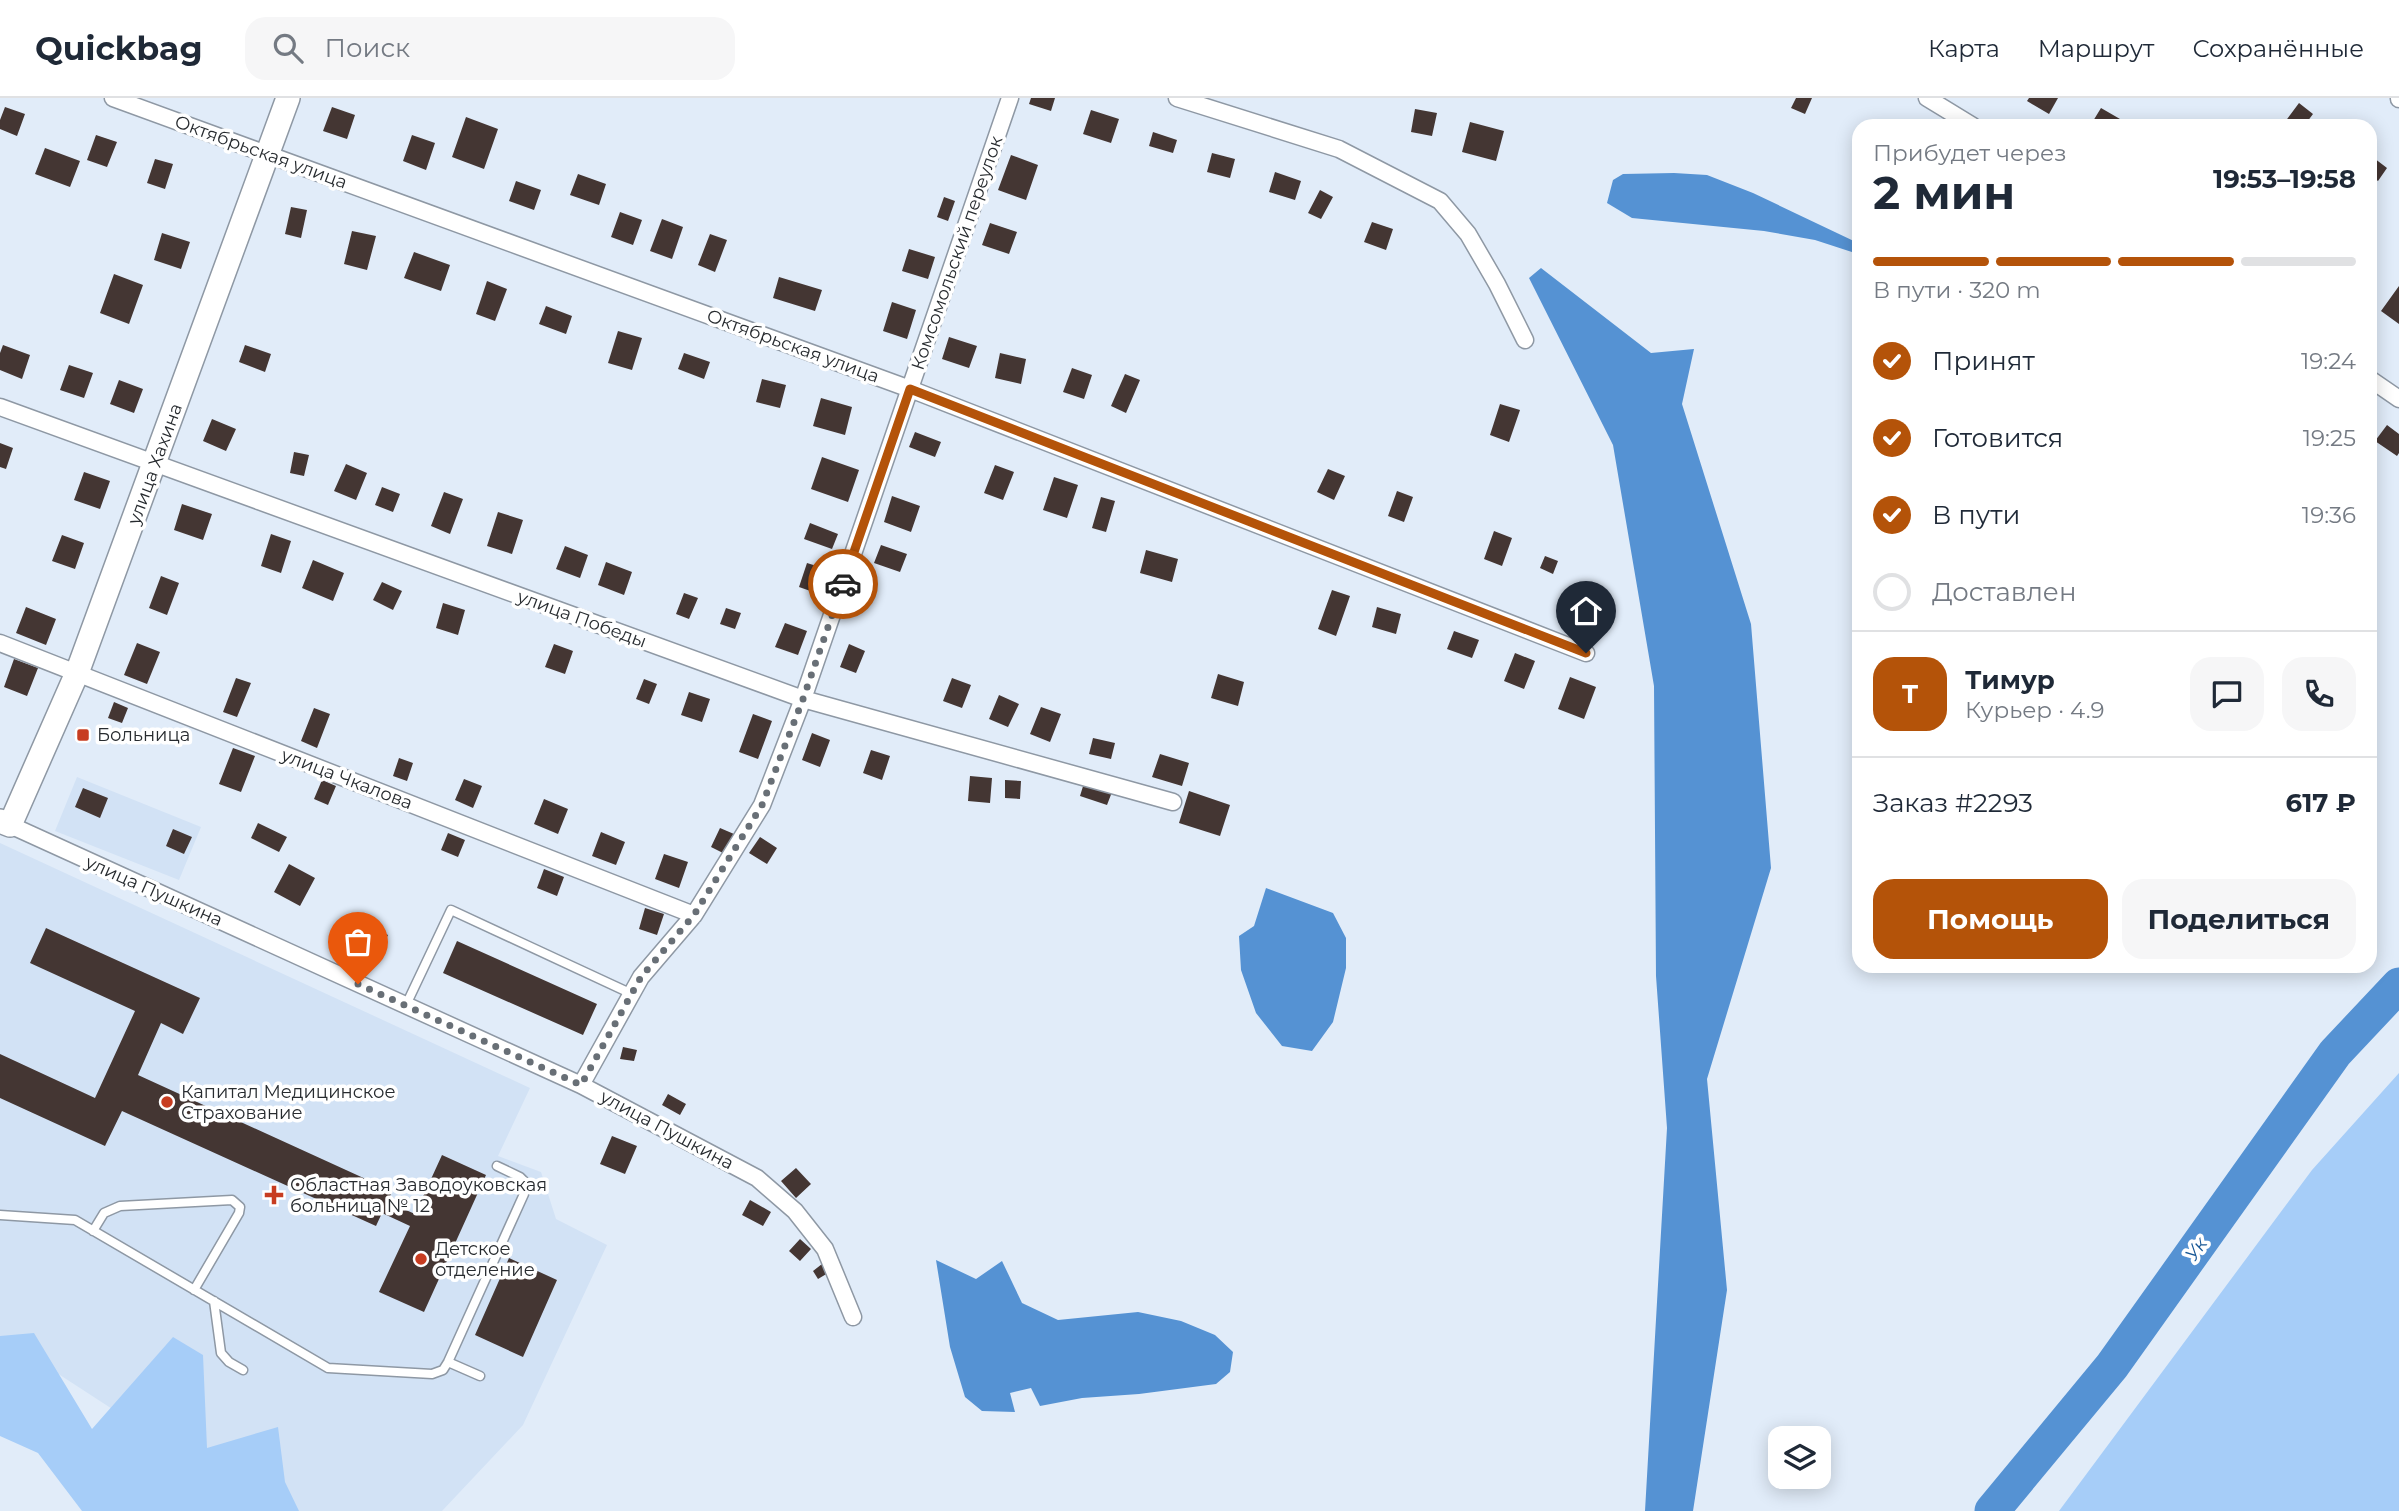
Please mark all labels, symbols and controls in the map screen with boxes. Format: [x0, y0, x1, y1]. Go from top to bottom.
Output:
search box [245, 17, 735, 80]
text: Quickbag [35, 28, 203, 68]
icon: search [269, 29, 307, 67]
text: Поиск [325, 32, 410, 64]
text: Карта [1928, 34, 2000, 63]
text: Маршрут [2038, 34, 2154, 63]
text: Сохранённые [2192, 34, 2364, 63]
street label: Октябрьская улица [172, 111, 350, 193]
street label: Комсомольский переулок [907, 133, 1008, 373]
text: Прибудет через [1873, 139, 2067, 167]
text: 19:53–19:58 [2213, 163, 2356, 195]
text: 2 мин [1873, 164, 2015, 221]
text: В пути · 320 m [1873, 276, 2041, 304]
street label: Октябрьская улица [704, 305, 882, 387]
icon: check [1873, 342, 1911, 380]
text: Принят [1932, 345, 2035, 377]
text: 19:24 [2301, 347, 2356, 375]
street label: улица Хахина [123, 400, 187, 529]
icon: check [1873, 419, 1911, 457]
text: Готовится [1932, 422, 2063, 454]
text: 19:25 [2303, 424, 2356, 452]
icon: check [1873, 496, 1911, 534]
text: В пути [1932, 499, 2021, 531]
text: 19:36 [2302, 501, 2356, 529]
courier [808, 549, 878, 619]
icon: car [824, 565, 862, 603]
text: Доставлен [1932, 576, 2077, 608]
pin [1556, 581, 1616, 653]
street label: улица Победы [513, 585, 650, 653]
icon: home [1567, 592, 1605, 630]
button: chat [2190, 657, 2264, 731]
button: phone [2282, 657, 2356, 731]
text: Тимур [1965, 664, 2055, 696]
text: Т [1902, 678, 1918, 710]
text: Курьер · 4.9 [1965, 696, 2105, 724]
place label: Больница [97, 724, 190, 746]
marker: Больница [75, 727, 91, 743]
street label: улица Чкалова [277, 743, 416, 814]
text: Заказ #2293 [1873, 787, 2033, 819]
text: 617 ₽ [2286, 787, 2356, 819]
street label: улица Пушкина [81, 850, 226, 931]
button: Помощь [1873, 879, 2108, 959]
button: Поделиться [2122, 879, 2356, 959]
pin [328, 912, 388, 984]
icon: bag [339, 923, 377, 961]
place label: Капитал Медицинское Страхование [181, 1081, 396, 1124]
street label: улица Пушкина [596, 1085, 738, 1174]
marker: Капитал Медицинское Страхование [159, 1094, 175, 1110]
place label: Областная Заводоуковская больница № 12 [290, 1174, 547, 1217]
marker: Областная Заводоуковская больница № 12 [264, 1185, 284, 1205]
water label: Ук [2180, 1232, 2213, 1265]
place label: Детское отделение [435, 1238, 535, 1281]
marker: Детское отделение [413, 1251, 429, 1267]
map controls [1768, 1426, 1831, 1489]
button: layers [1768, 1426, 1831, 1489]

